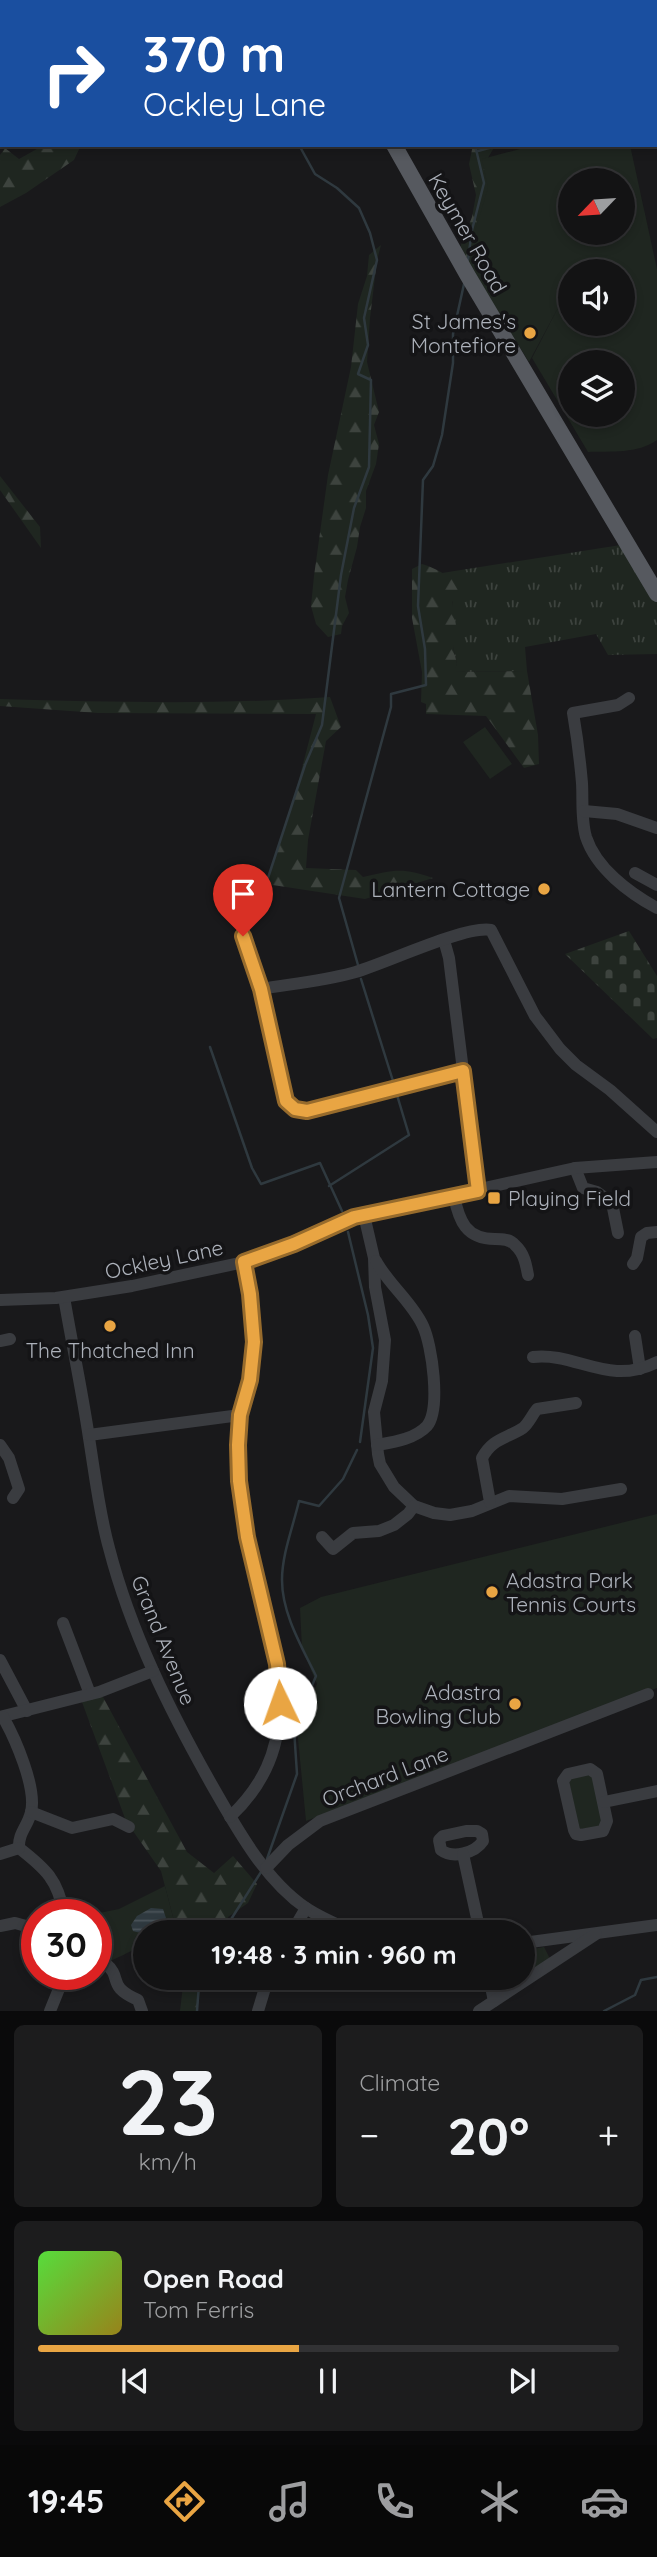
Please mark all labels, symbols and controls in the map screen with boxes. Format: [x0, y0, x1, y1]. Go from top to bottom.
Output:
text: 370 m [143, 23, 285, 84]
icon: right [28, 28, 119, 119]
text: Ockley Lane [143, 84, 326, 124]
street label: Keymer Road [423, 168, 513, 298]
north arrow [558, 168, 635, 245]
map controls [558, 168, 635, 427]
button: sound [558, 259, 635, 336]
place label: St James's Montefiore [411, 308, 516, 358]
marker: St James's Montefiore [522, 325, 538, 341]
button: layers [558, 350, 635, 427]
pin [213, 864, 273, 936]
icon: arrive [224, 875, 262, 913]
place label: Lantern Cottage [371, 876, 530, 902]
marker: Lantern Cottage [536, 881, 552, 897]
place label: Playing Field [508, 1185, 631, 1211]
marker: Playing Field [486, 1190, 502, 1206]
street label: Ockley Lane [103, 1234, 225, 1284]
marker: The Thatched Inn [102, 1318, 118, 1334]
place label: The Thatched Inn [25, 1337, 195, 1363]
place label: Adastra Park Tennis Courts [506, 1567, 636, 1617]
street label: Grand Avenue [126, 1571, 202, 1709]
marker: Adastra Park Tennis Courts [484, 1584, 500, 1600]
position arrow [243, 1666, 317, 1740]
place label: Adastra Bowling Club [375, 1679, 501, 1729]
marker: Adastra Bowling Club [507, 1696, 523, 1712]
street label: Orchard Lane [318, 1740, 452, 1812]
speed limit sign: 30 [21, 1899, 112, 1990]
text: 19:48 · 3 min · 960 m [211, 1938, 457, 1971]
text: 23 [117, 2044, 218, 2158]
text: Climate [360, 2068, 440, 2097]
text: 20° [447, 2103, 529, 2168]
text: − [360, 2111, 379, 2159]
text: + [598, 2111, 619, 2159]
text: km/h [139, 2147, 197, 2176]
text: Open Road [143, 2262, 284, 2295]
text: Tom Ferris [143, 2295, 254, 2324]
icon: previous [116, 2362, 154, 2400]
icon: pause [309, 2362, 347, 2400]
icon: next [503, 2362, 541, 2400]
icon: directions [160, 2477, 209, 2526]
icon: music [265, 2477, 314, 2526]
icon: phone [370, 2477, 419, 2526]
icon: climate [475, 2477, 524, 2526]
icon: car [580, 2477, 629, 2526]
text: 19:45 [28, 2481, 105, 2521]

